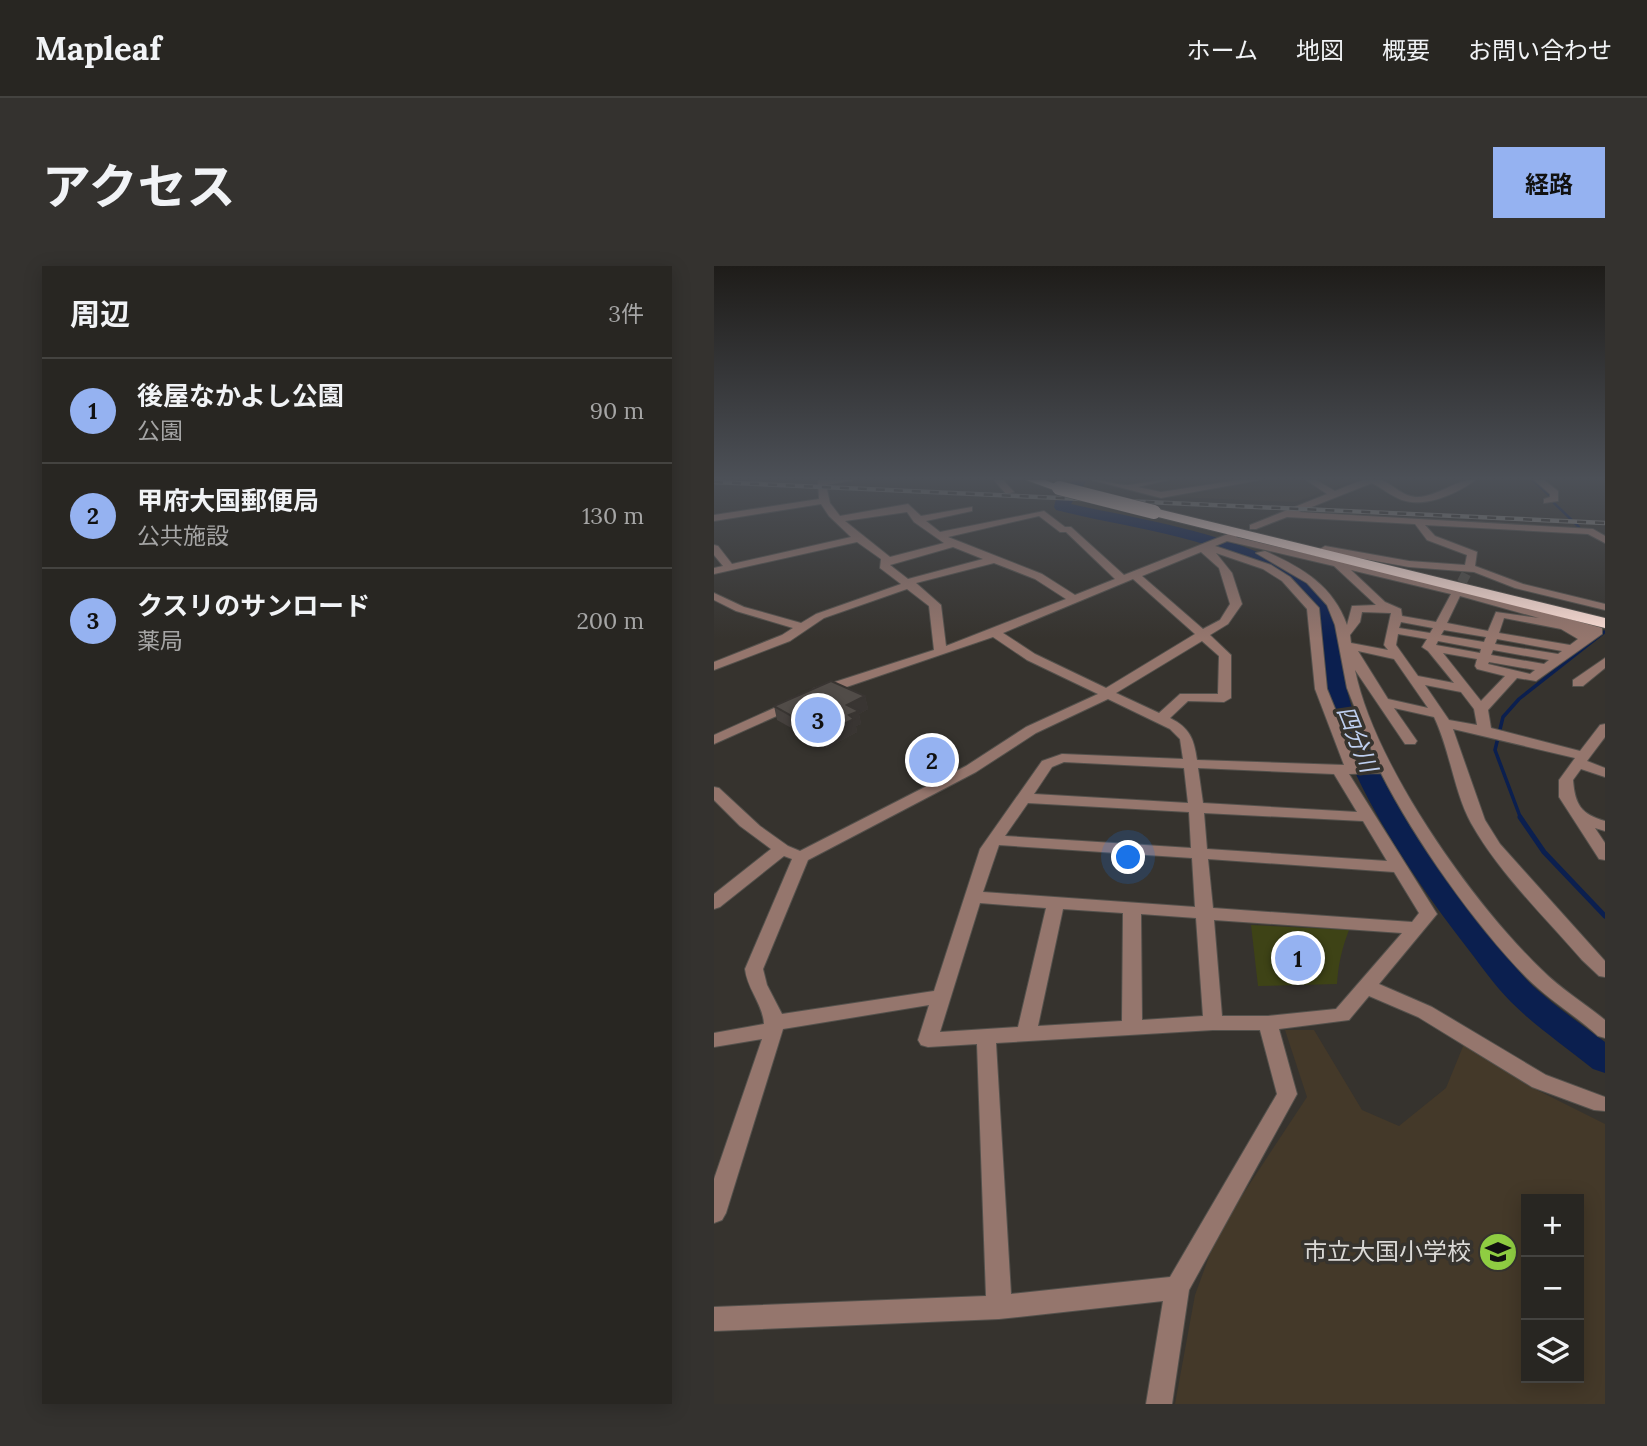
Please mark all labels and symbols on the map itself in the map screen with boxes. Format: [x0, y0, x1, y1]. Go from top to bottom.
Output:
pin: 3 [795, 694, 841, 746]
water label: 四分川 [1331, 701, 1385, 779]
pin: 2 [909, 734, 955, 786]
your location [1111, 840, 1145, 874]
pin: 1 [1275, 932, 1321, 984]
school or university icon: 市立大国小学校 [1477, 1231, 1519, 1273]
place label: 市立大国小学校 [1303, 1236, 1471, 1267]

